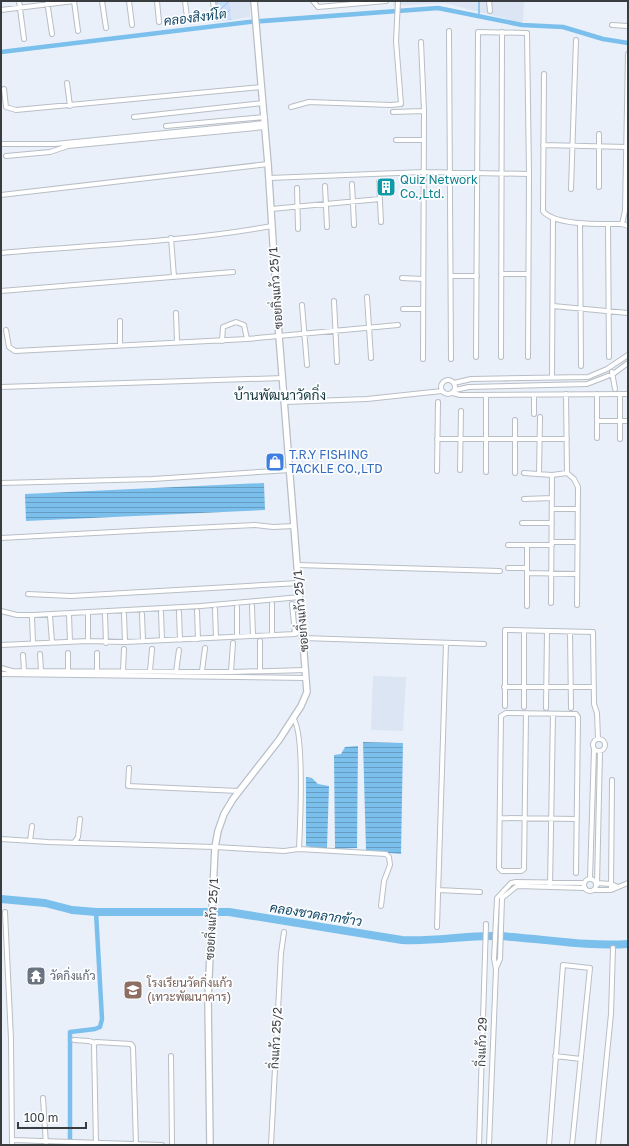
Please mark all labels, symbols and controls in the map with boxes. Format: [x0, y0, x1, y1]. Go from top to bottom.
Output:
water label: คลองสิงห์โต [162, 4, 228, 29]
place label: Quiz Network Co.,Ltd. [400, 172, 478, 201]
building icon: Quiz Network Co.,Ltd. [375, 176, 397, 198]
street label: ซอยกิ่งแก้ว 25/1 [263, 246, 286, 330]
district label: บ้านพัฒนาวัดกิ่ง [234, 384, 326, 403]
place label: T.R.Y FISHING TACKLE CO.,LTD [289, 447, 383, 476]
shop icon: T.R.Y FISHING TACKLE CO.,LTD [264, 451, 286, 473]
street label: ซอยกิ่งแก้ว 25/1 [287, 569, 312, 653]
street label: ซอยกิ่งแก้ว 25/1 [199, 877, 221, 960]
water label: คลองชวดลากข้าว [269, 899, 364, 929]
temple icon: วัดกิ่งแก้ว [25, 965, 47, 987]
place label: วัดกิ่งแก้ว [50, 966, 96, 983]
place label: โรงเรียนวัดกิ่งแก้ว (เทวะพัฒนาคาร) [146, 973, 232, 1004]
school or university icon: โรงเรียนวัดกิ่งแก้ว (เทวะพัฒนาคาร) [122, 979, 144, 1001]
street label: กิ่งแก้ว 25/2 [264, 1006, 285, 1070]
street label: กิ่งแก้ว 29 [471, 1017, 490, 1067]
scale bar [18, 1104, 86, 1130]
text: 100 m [24, 1110, 58, 1125]

